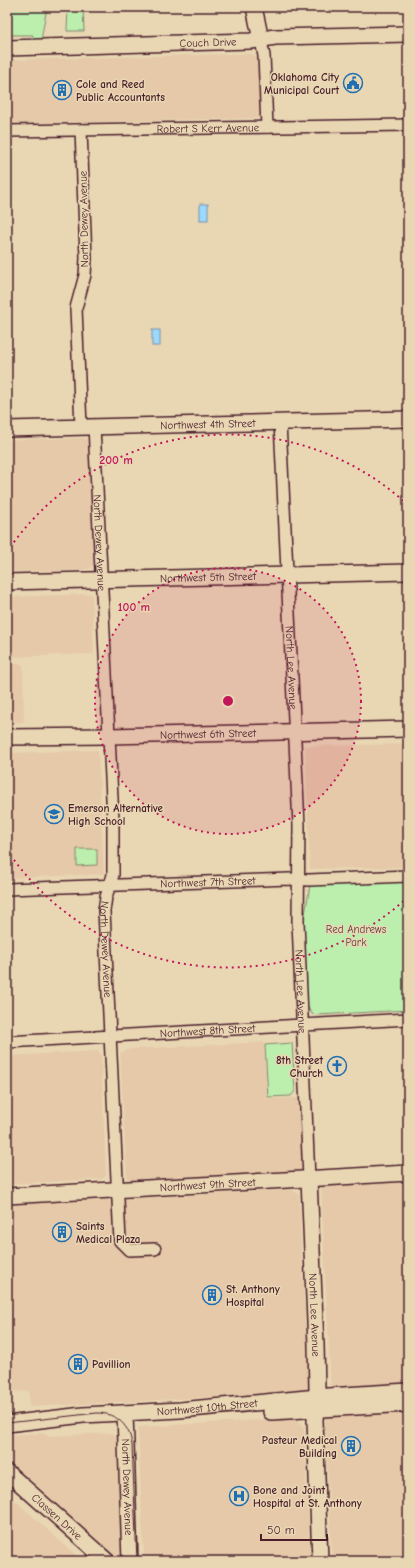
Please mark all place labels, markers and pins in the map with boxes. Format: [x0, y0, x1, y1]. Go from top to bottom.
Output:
place label: Oklahoma City Municipal Court [264, 71, 339, 97]
public building icon: Oklahoma City Municipal Court [342, 72, 364, 94]
place label: Cole and Reed Public Accountants [76, 78, 165, 104]
building icon: Cole and Reed Public Accountants [51, 79, 73, 101]
centre of rings [221, 694, 235, 708]
place label: Emerson Alternative High School [68, 802, 164, 828]
school or university icon: Emerson Alternative High School [43, 803, 65, 825]
place label: 8th Street Church [276, 1054, 323, 1080]
church icon: 8th Street Church [326, 1055, 348, 1077]
place label: Saints Medical Plaza [76, 1220, 140, 1246]
building icon: Saints Medical Plaza [51, 1221, 73, 1243]
place label: St. Anthony Hospital [226, 1283, 280, 1309]
building icon: St. Anthony Hospital [201, 1284, 223, 1306]
building icon: Pavillion [67, 1353, 89, 1375]
place label: Pavillion [92, 1358, 131, 1371]
place label: Pasteur Medical Building [262, 1434, 337, 1460]
building icon: Pasteur Medical Building [340, 1435, 362, 1457]
place label: Bone and Joint Hospital at St. Anthony [253, 1484, 362, 1510]
hospital icon: Bone and Joint Hospital at St. Anthony [228, 1485, 250, 1507]

